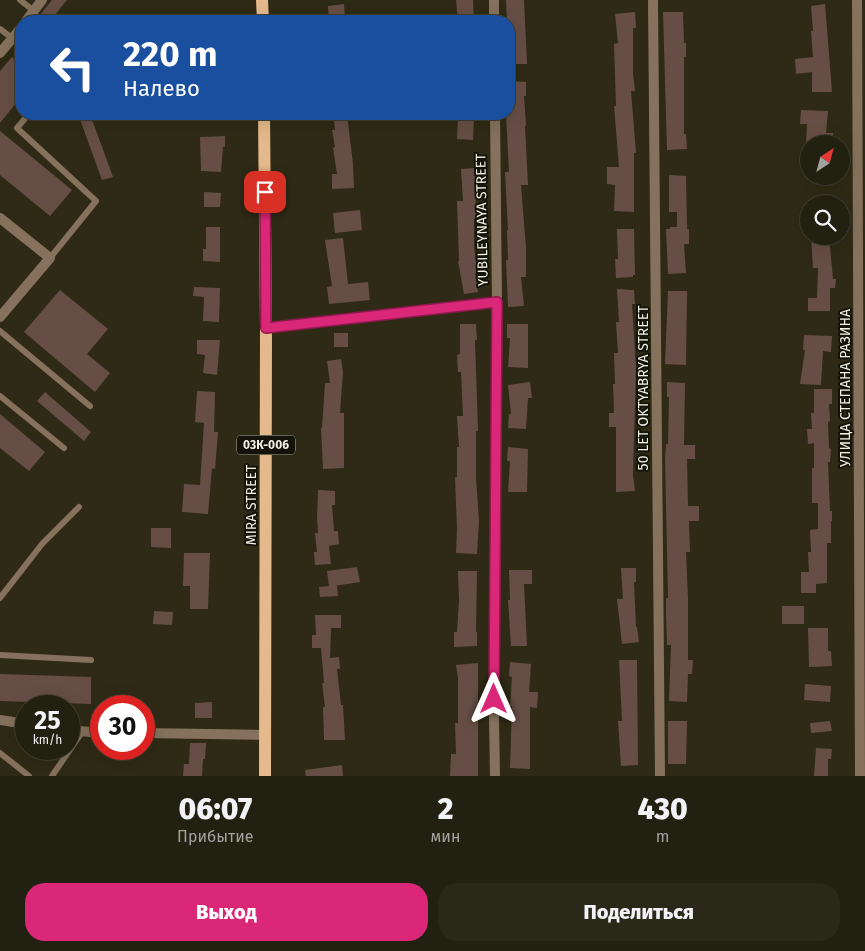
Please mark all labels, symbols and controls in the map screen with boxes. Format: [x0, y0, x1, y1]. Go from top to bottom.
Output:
text: 220 m [123, 33, 218, 75]
icon: left [40, 35, 105, 100]
text: Налево [123, 75, 200, 102]
north arrow [800, 135, 850, 185]
map controls [800, 135, 850, 245]
street label: YUBILEYNAYA STREET [472, 153, 492, 286]
pin [244, 171, 286, 213]
icon: arrive [251, 178, 279, 206]
button: search [800, 195, 850, 245]
street label: 50 LET OKTYABRYA STREET [635, 305, 652, 470]
street label: УЛИЦА СТЕПАНА РАЗИНА [837, 309, 854, 467]
road number: 03К-006 [237, 436, 295, 454]
street label: MIRA STREET [243, 464, 260, 545]
position arrow [467, 672, 519, 724]
speed limit sign: 30 [90, 695, 155, 760]
text: 25 [34, 706, 61, 736]
text: km/h [33, 733, 62, 747]
text: 06:07 [178, 791, 252, 827]
text: 2 [438, 791, 453, 827]
text: 430 [638, 791, 688, 827]
text: Прибытие [177, 827, 254, 846]
text: мин [431, 827, 460, 846]
text: m [656, 827, 670, 846]
button: Выход [25, 883, 428, 941]
button: Поделиться [438, 883, 840, 941]

